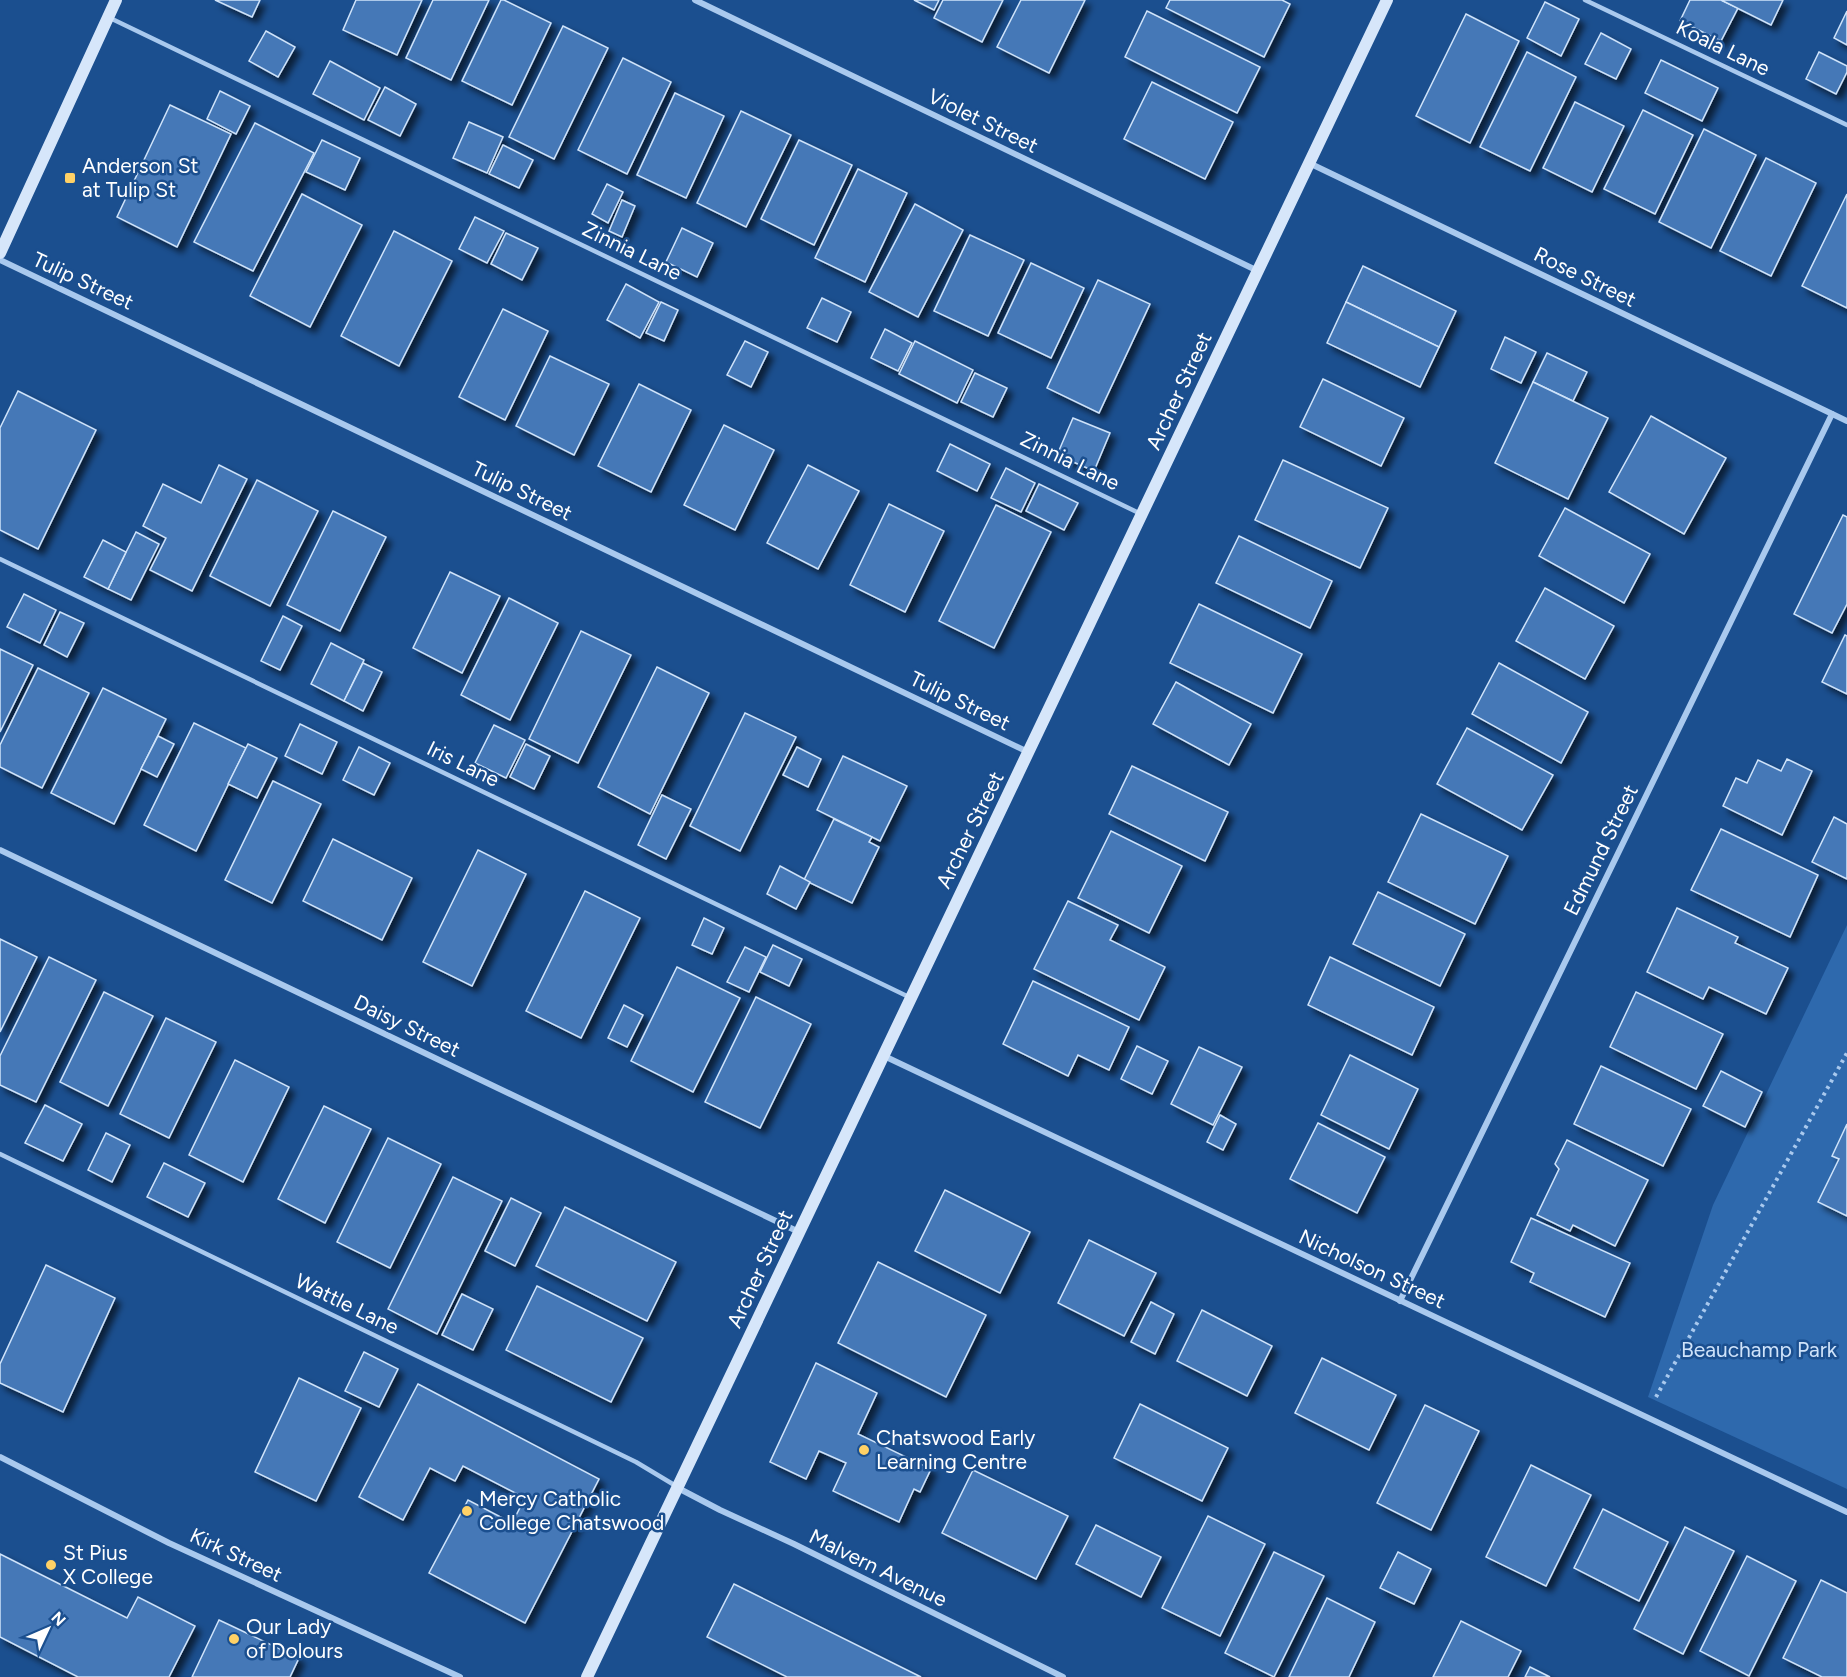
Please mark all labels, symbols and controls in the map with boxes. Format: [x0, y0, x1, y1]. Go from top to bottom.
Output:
street label: Koala Lane [1672, 14, 1774, 81]
street label: Violet Street [924, 83, 1043, 158]
place label: Anderson St at Tulip St [82, 153, 199, 202]
marker: Anderson St at Tulip St [63, 171, 77, 185]
street label: Zinnia Lane [578, 216, 686, 285]
street label: Rose Street [1530, 241, 1640, 312]
street label: Tulip Street [29, 246, 138, 315]
street label: Archer Street [1140, 328, 1217, 454]
street label: Zinnia Lane [1016, 426, 1124, 495]
street label: Tulip Street [468, 456, 576, 526]
street label: Tulip Street [906, 666, 1014, 736]
street label: Iris Lane [423, 735, 504, 792]
street label: Archer Street [930, 767, 1009, 892]
street label: Edmund Street [1558, 780, 1643, 919]
street label: Daisy Street [350, 989, 464, 1062]
street label: Archer Street [721, 1206, 798, 1332]
street label: Nicholson Street [1295, 1224, 1449, 1313]
street label: Wattle Lane [291, 1268, 403, 1339]
park label: Beauchamp Park [1681, 1337, 1838, 1362]
place label: Chatswood Early Learning Centre [876, 1425, 1035, 1474]
marker: Chatswood Early Learning Centre [857, 1443, 871, 1457]
place label: Mercy Catholic College Chatswood [479, 1486, 664, 1535]
marker: Mercy Catholic College Chatswood [460, 1504, 474, 1518]
street label: Kirk Street [186, 1522, 286, 1587]
street label: Malvern Avenue [805, 1523, 951, 1612]
place label: St Pius X College [63, 1540, 153, 1589]
marker: St Pius X College [44, 1558, 58, 1572]
north arrow [18, 1599, 78, 1659]
text: N [47, 1608, 70, 1630]
place label: Our Lady of Dolours [246, 1614, 343, 1663]
marker: Our Lady of Dolours [227, 1632, 241, 1646]

